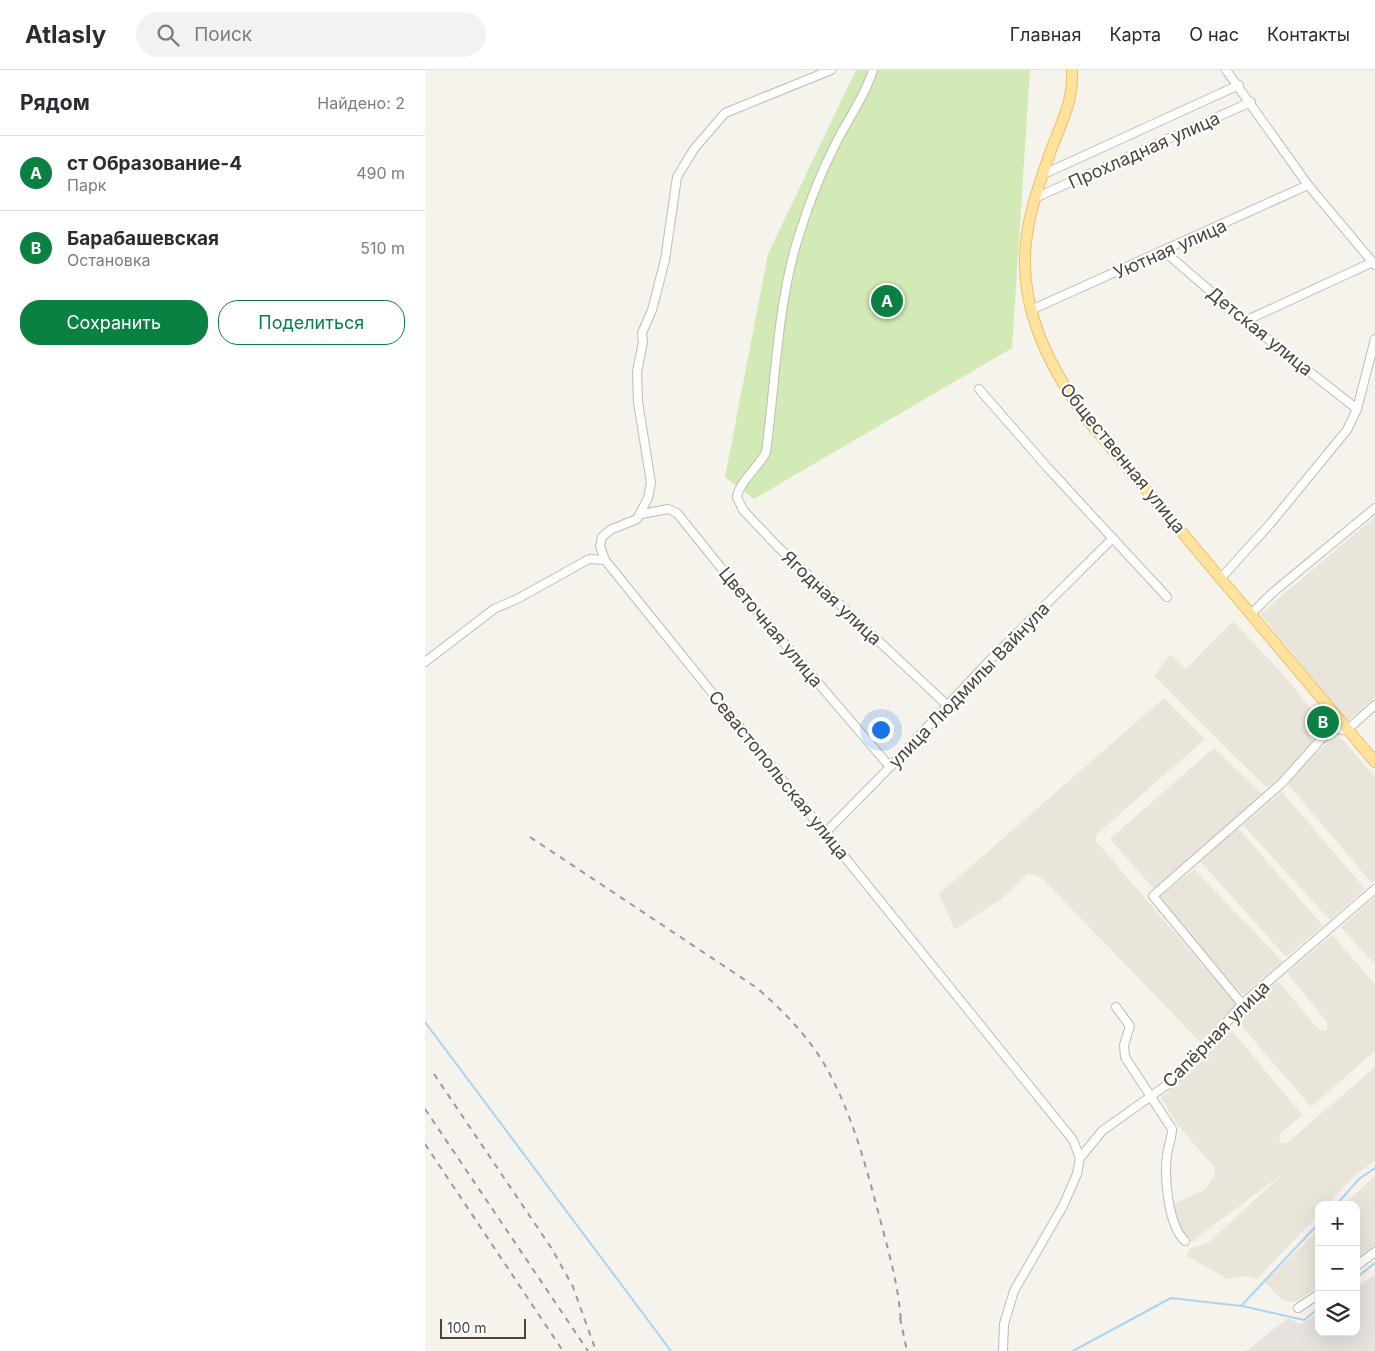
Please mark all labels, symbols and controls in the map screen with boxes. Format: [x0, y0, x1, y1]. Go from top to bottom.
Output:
search box [136, 12, 486, 57]
text: Atlasly [25, 20, 106, 49]
icon: search [154, 21, 182, 49]
text: Поиск [194, 23, 252, 46]
text: Главная [1010, 24, 1081, 45]
text: Карта [1109, 24, 1161, 45]
text: О нас [1189, 24, 1239, 45]
text: Контакты [1267, 24, 1350, 45]
text: Рядом [20, 90, 90, 115]
text: Найдено: 2 [317, 93, 405, 113]
street label: Прохладная улица [1065, 107, 1223, 193]
text: ст Образование-4 [67, 152, 242, 175]
text: A [30, 163, 42, 183]
text: 490 m [356, 163, 405, 183]
text: Парк [67, 175, 106, 195]
street label: Уютная улица [1110, 215, 1230, 283]
text: Барабашевская [67, 227, 219, 250]
text: B [31, 238, 41, 258]
text: 510 m [360, 238, 405, 258]
text: Остановка [67, 250, 151, 270]
pin: A [871, 282, 903, 320]
street label: Детская улица [1203, 282, 1317, 380]
button: Сохранить [20, 300, 208, 345]
button: Поделиться [218, 300, 405, 345]
street label: Общественная улица [1056, 379, 1190, 537]
street label: Ягодная улица [778, 547, 886, 649]
street label: Цветочная улица [715, 563, 827, 691]
street label: улица Людмилы Вайнула [884, 598, 1054, 772]
street label: Севастопольская улица [704, 686, 854, 864]
pin: B [1307, 703, 1339, 741]
your location [868, 717, 894, 743]
street label: Сапёрная улица [1158, 976, 1274, 1092]
map controls [1315, 1201, 1360, 1336]
button: + [1315, 1201, 1360, 1246]
button: − [1315, 1246, 1360, 1291]
button: layers [1315, 1291, 1360, 1336]
scale bar [440, 1316, 526, 1339]
text: 100 m [447, 1319, 487, 1336]

